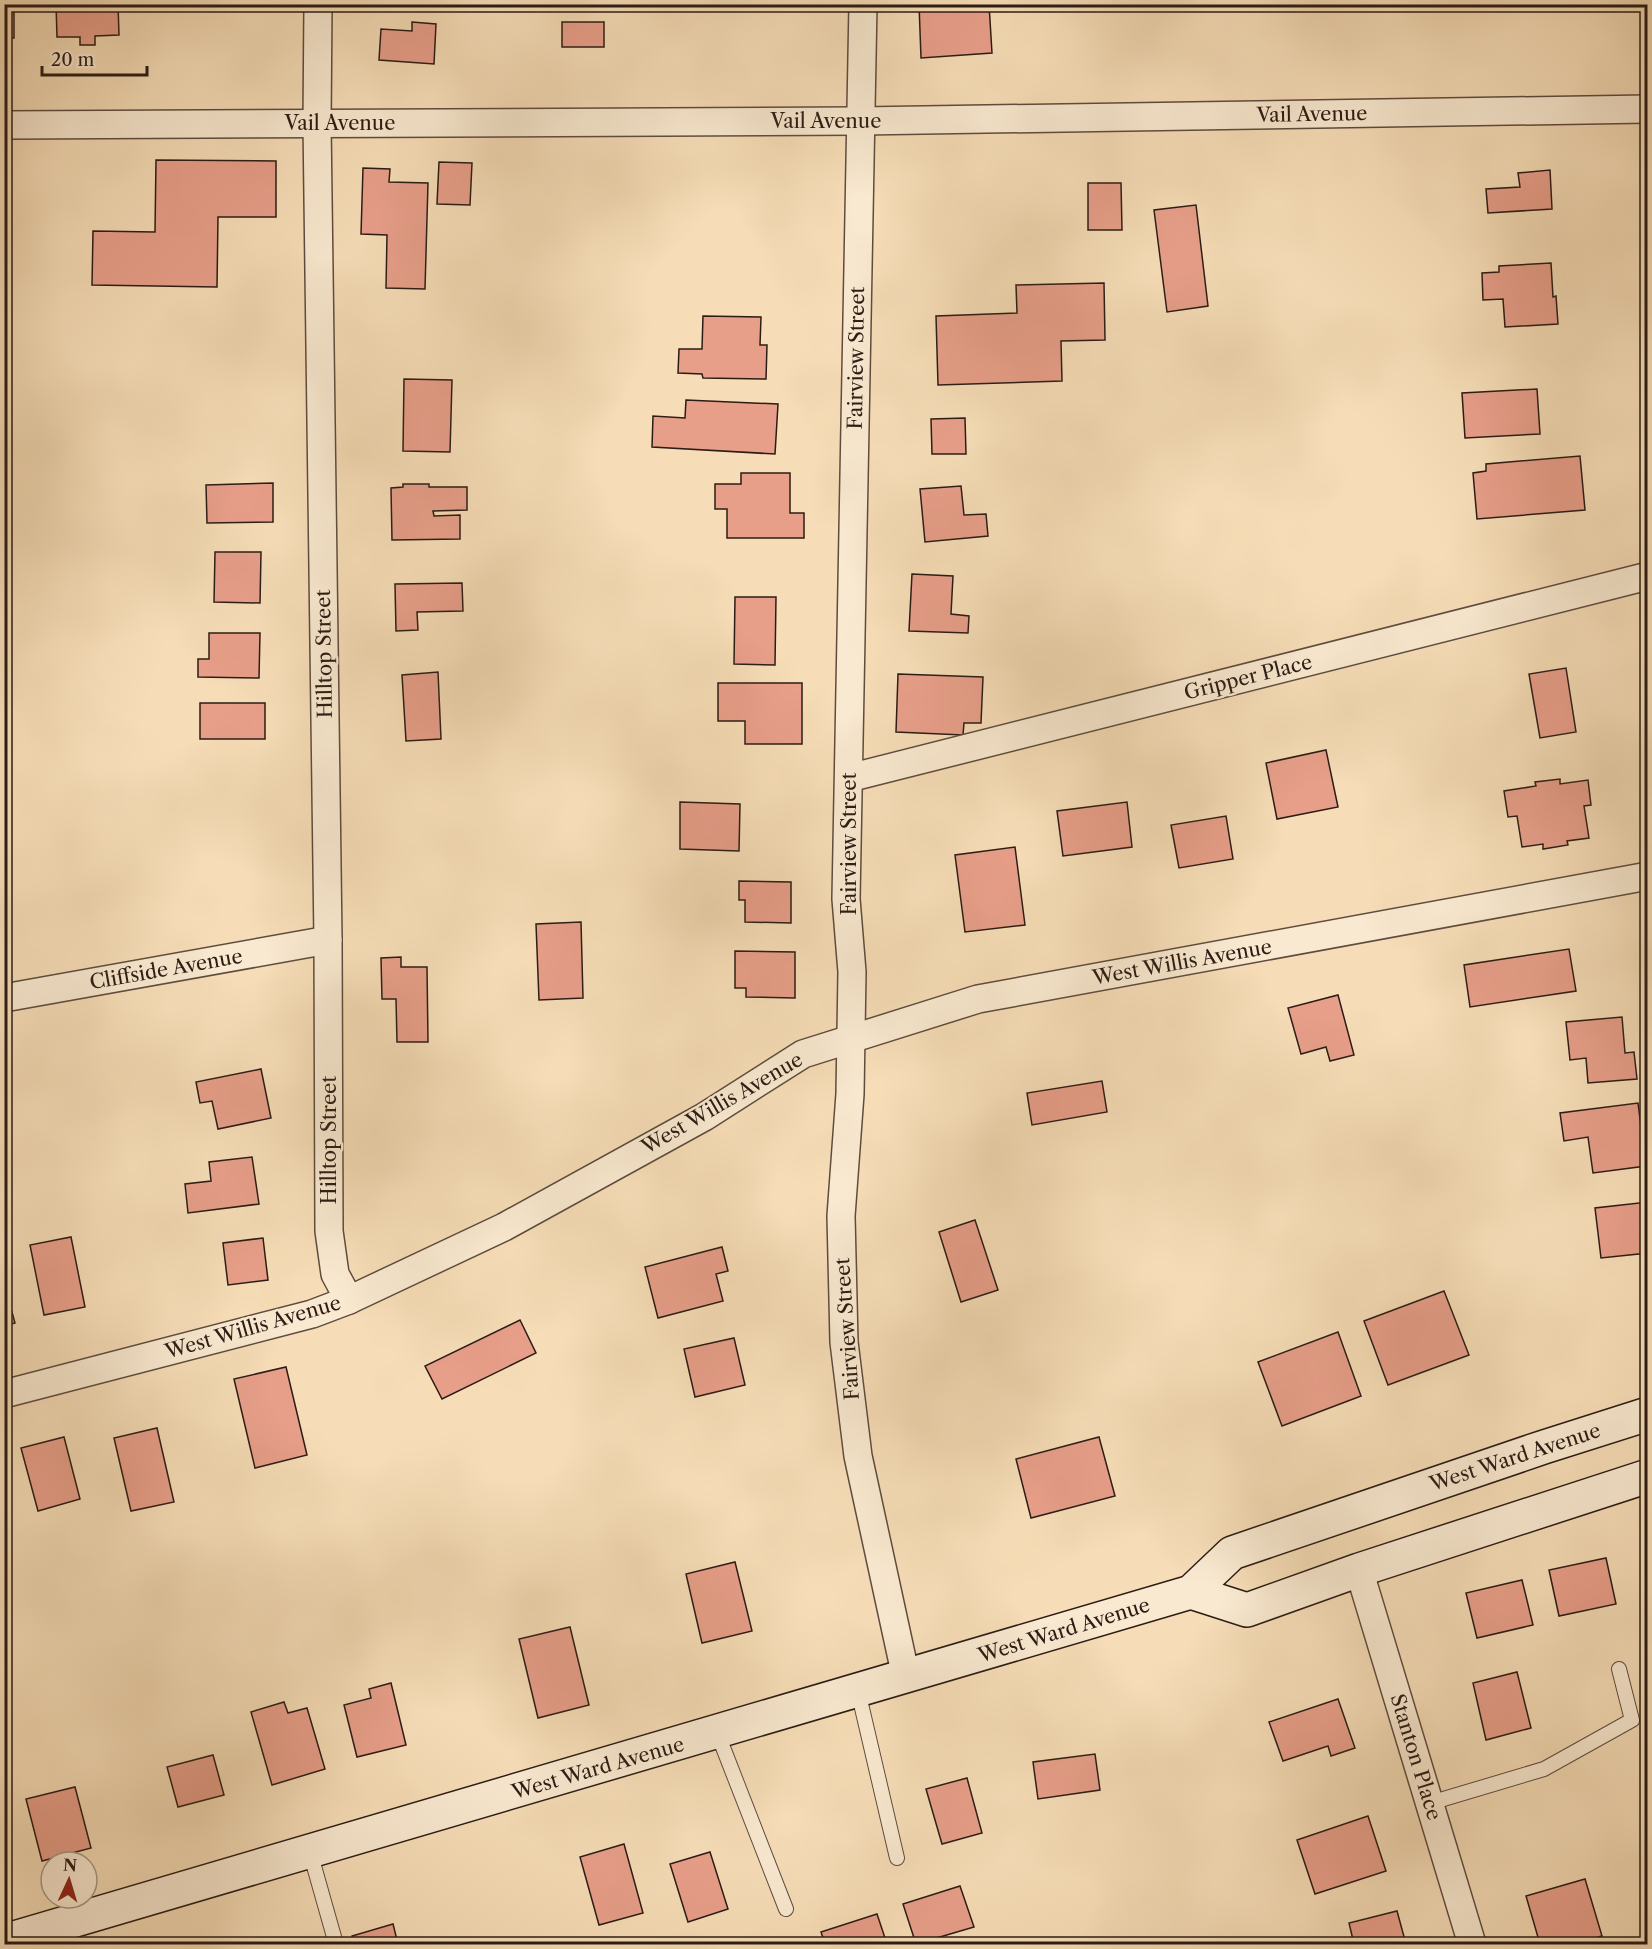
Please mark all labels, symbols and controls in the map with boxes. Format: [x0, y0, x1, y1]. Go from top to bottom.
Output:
scale bar [42, 39, 147, 77]
text: 20 m [51, 49, 95, 71]
street label: Vail Avenue [1255, 101, 1368, 127]
street label: Vail Avenue [770, 109, 881, 133]
street label: Vail Avenue [284, 111, 395, 135]
street label: Fairview Street [843, 286, 869, 430]
street label: Hilltop Street [311, 589, 337, 719]
street label: Gripper Place [1181, 649, 1315, 705]
street label: Fairview Street [837, 772, 861, 916]
street label: West Willis Avenue [1089, 934, 1274, 990]
street label: Cliffside Avenue [88, 944, 244, 994]
street label: West Willis Avenue [636, 1047, 807, 1159]
street label: Hilltop Street [317, 1076, 341, 1204]
street label: Fairview Street [830, 1257, 864, 1401]
street label: West Willis Avenue [161, 1290, 344, 1364]
street label: West Ward Avenue [1426, 1418, 1603, 1496]
street label: West Ward Avenue [974, 1592, 1153, 1668]
street label: Stanton Place [1385, 1691, 1447, 1823]
street label: West Ward Avenue [508, 1732, 687, 1804]
north arrow [39, 1850, 99, 1910]
text: N [62, 1855, 78, 1876]

